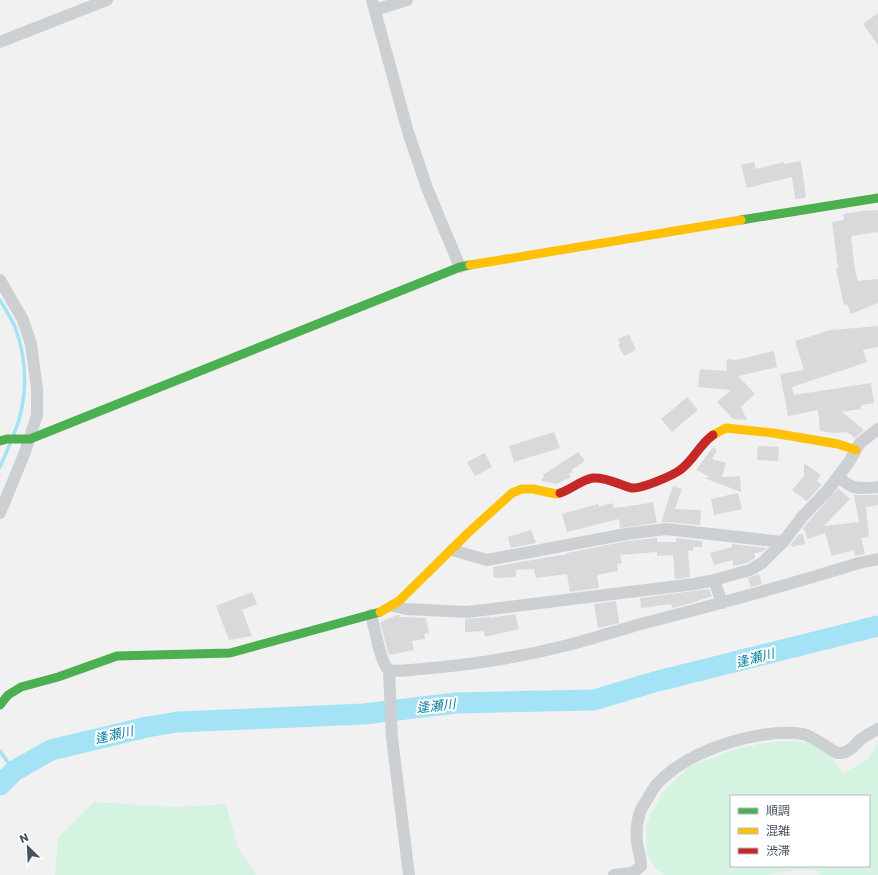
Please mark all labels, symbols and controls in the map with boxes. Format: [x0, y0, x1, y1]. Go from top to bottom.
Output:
water label: 逢瀬川 [734, 643, 778, 672]
water label: 逢瀬川 [416, 694, 458, 717]
water label: 逢瀬川 [93, 721, 137, 749]
legend [730, 795, 870, 867]
text: 順調 [766, 802, 790, 819]
text: 混雑 [766, 822, 790, 839]
north arrow [8, 827, 48, 867]
text: N [17, 829, 31, 847]
text: 渋滞 [766, 842, 790, 859]

